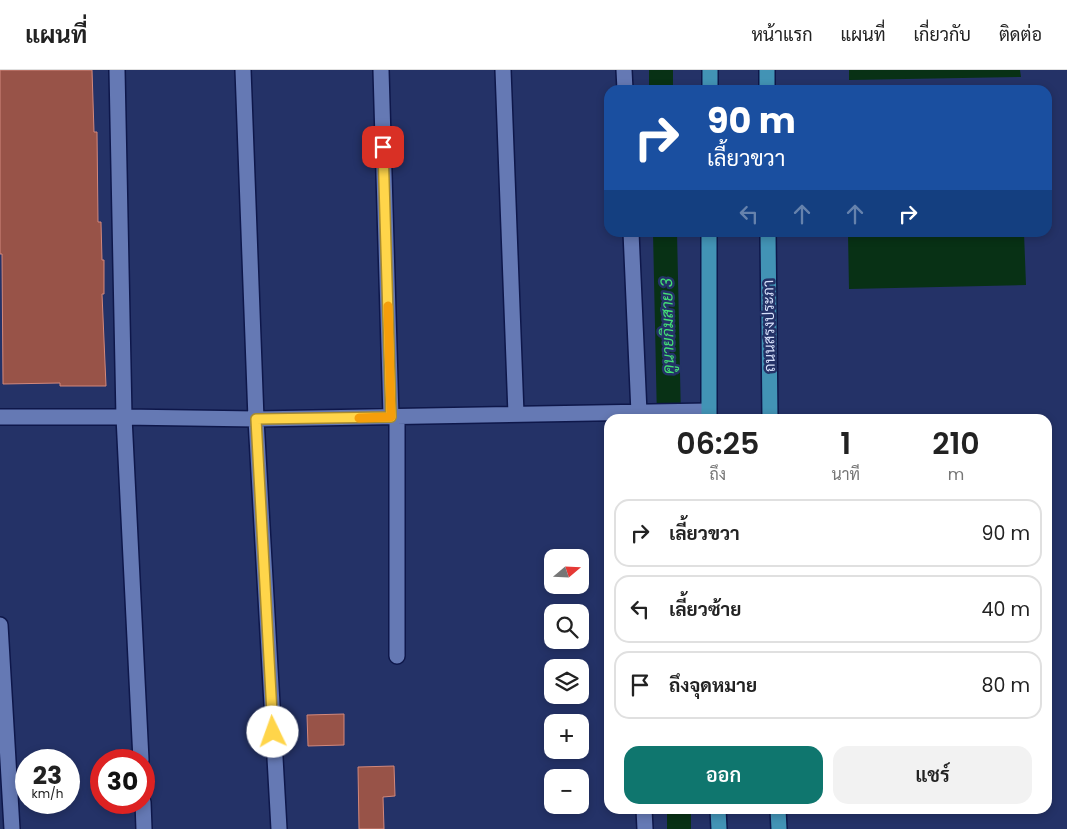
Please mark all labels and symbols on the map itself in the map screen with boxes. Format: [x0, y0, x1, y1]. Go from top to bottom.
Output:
pin [362, 126, 404, 168]
water label: คูนายกิมสาย 3 [655, 277, 680, 374]
street label: ถนนสรงประภา [757, 280, 780, 372]
north arrow [544, 549, 589, 594]
position arrow [246, 705, 298, 757]
speed limit sign: 30 [90, 749, 155, 814]

